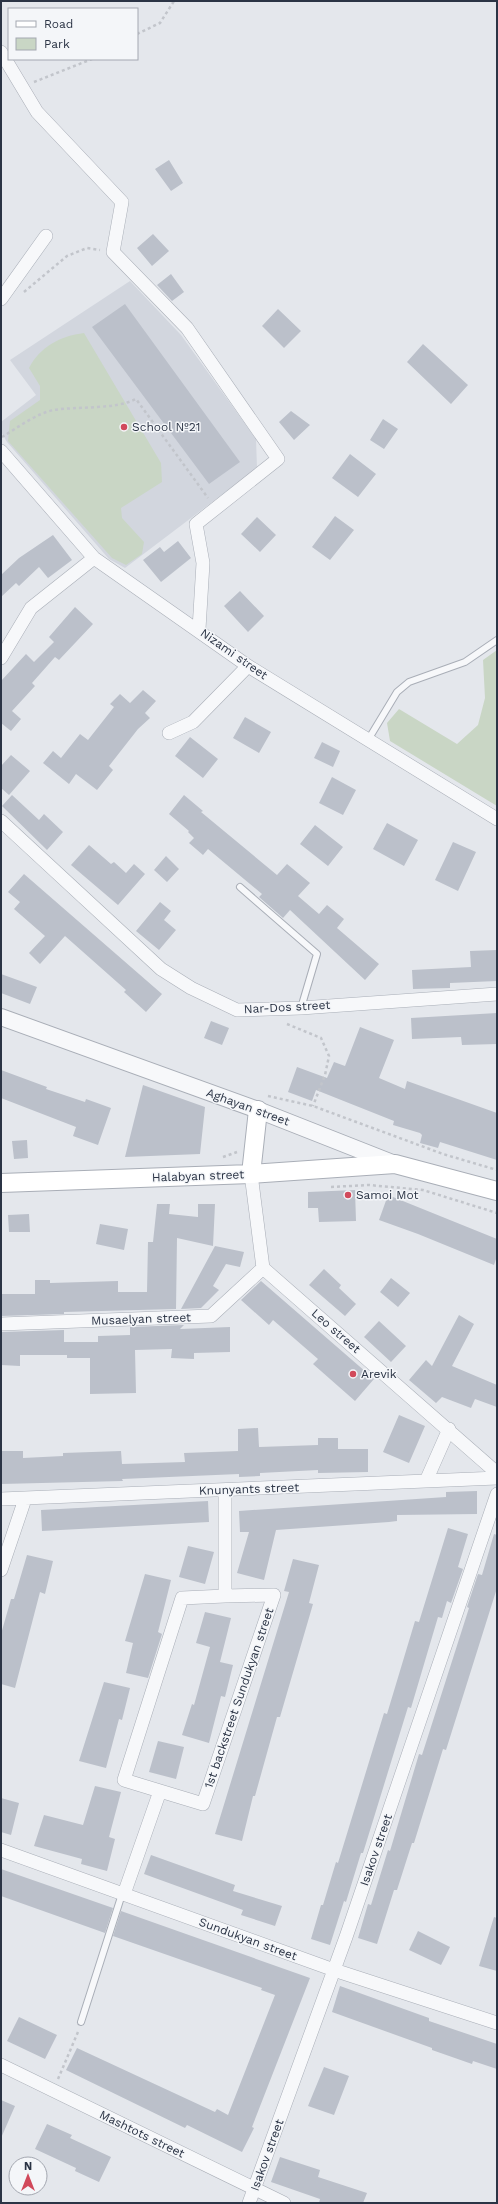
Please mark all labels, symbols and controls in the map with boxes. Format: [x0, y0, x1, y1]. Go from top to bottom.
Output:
legend [8, 8, 138, 60]
text: Road [44, 17, 73, 31]
text: Park [44, 37, 70, 51]
place label: School №21 [132, 420, 200, 434]
marker: School №21 [119, 422, 129, 432]
street label: Nizami street [198, 626, 270, 682]
street label: Nar-Dos street [243, 998, 331, 1016]
street label: Aghayan street [205, 1085, 291, 1129]
street label: Halabyan street [152, 1167, 244, 1185]
place label: Samoi Mot [356, 1188, 419, 1202]
marker: Samoi Mot [343, 1190, 353, 1200]
street label: Leo street [309, 1306, 363, 1356]
street label: Musaelyan street [91, 1310, 191, 1328]
place label: Arevik [361, 1367, 397, 1381]
marker: Arevik [348, 1369, 358, 1379]
street label: Knunyants street [199, 1480, 299, 1498]
street label: 1st backstreet Sundukyan street [201, 1606, 277, 1790]
street label: Isakov street [357, 1812, 395, 1888]
street label: Sundukyan street [197, 1915, 299, 1963]
street label: Mashtots street [97, 2107, 187, 2161]
street label: Isakov street [248, 2117, 286, 2193]
north arrow [8, 2156, 48, 2196]
text: N [24, 2160, 32, 2173]

